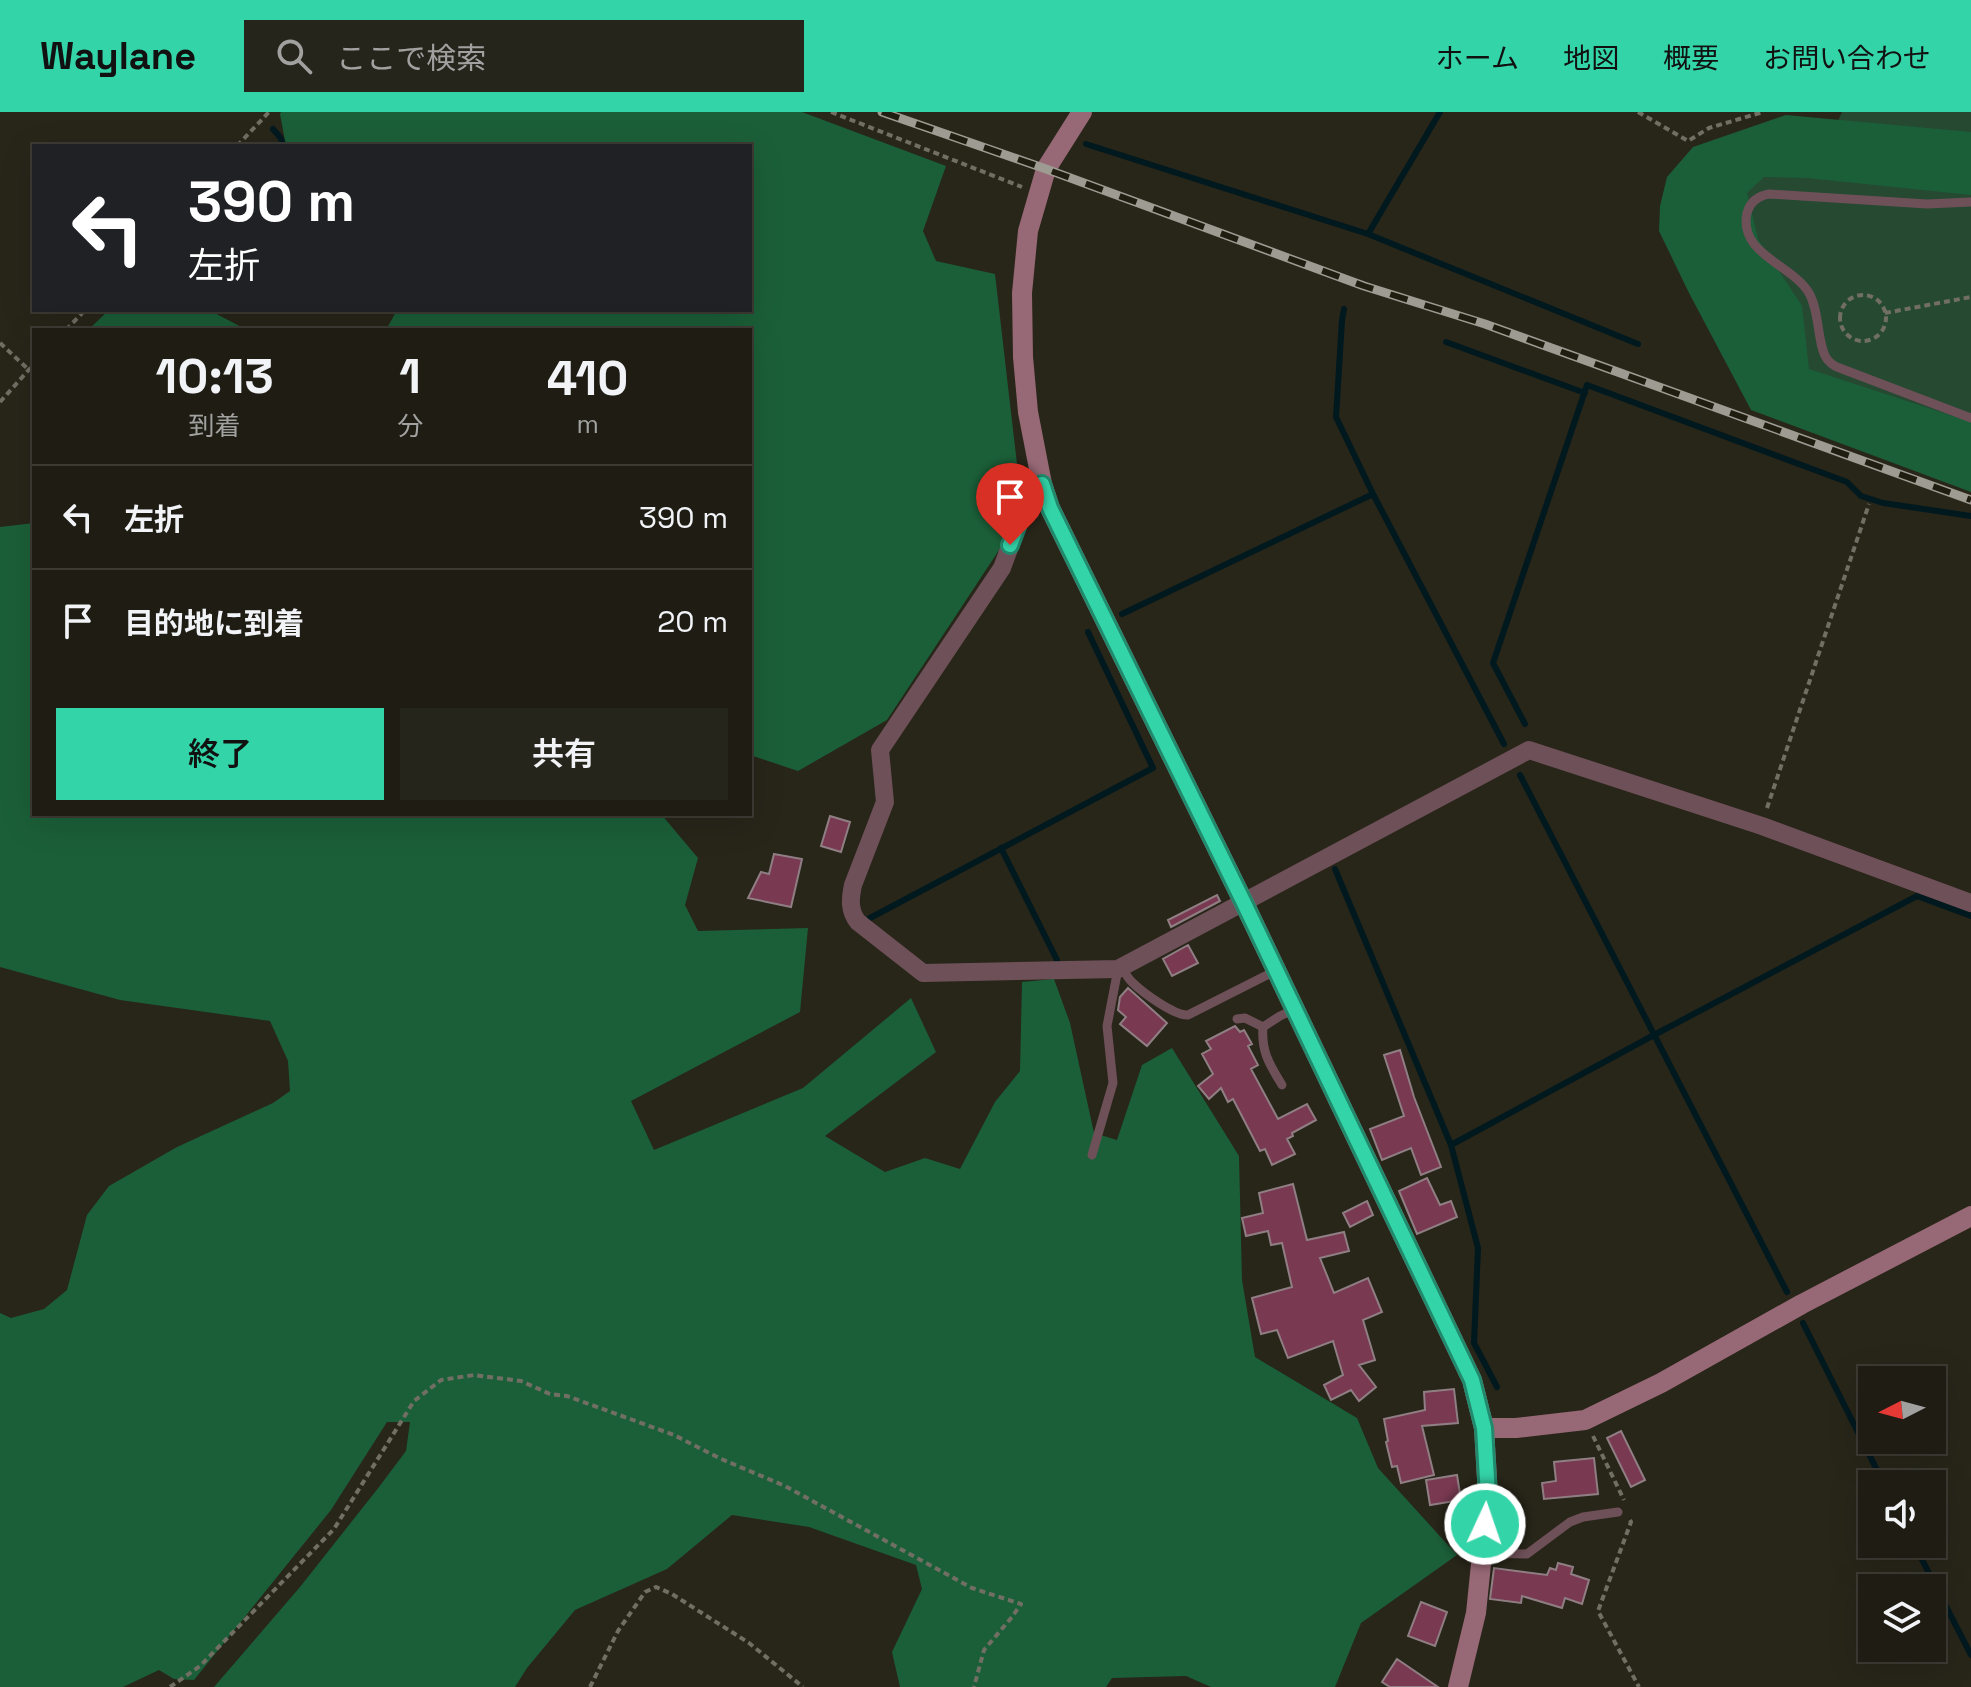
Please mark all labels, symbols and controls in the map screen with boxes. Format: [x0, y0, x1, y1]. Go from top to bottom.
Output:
search box [244, 20, 804, 92]
text: Waylane [40, 32, 196, 80]
icon: search [272, 34, 316, 78]
text: ここで検索 [336, 39, 486, 78]
text: ホーム [1436, 40, 1519, 76]
text: 地図 [1563, 40, 1619, 76]
text: 概要 [1663, 40, 1719, 76]
text: お問い合わせ [1763, 40, 1931, 76]
text: 390 m [188, 166, 355, 237]
icon: left [56, 176, 160, 280]
text: 左折 [188, 243, 260, 289]
text: 10:13 [156, 346, 274, 407]
text: 1 [399, 346, 421, 407]
text: 410 [547, 348, 628, 409]
text: m [576, 407, 599, 441]
text: 到着 [189, 409, 241, 443]
text: 分 [397, 409, 423, 443]
pin [976, 463, 1044, 545]
icon: arrive [988, 475, 1032, 519]
icon: left [56, 495, 100, 539]
text: 390 m [639, 498, 728, 537]
text: 左折 [124, 500, 184, 539]
icon: arrive [56, 599, 100, 643]
text: 20 m [657, 602, 728, 641]
text: 目的地に到着 [124, 604, 304, 643]
button: 終了 [56, 708, 384, 800]
button: 共有 [400, 708, 728, 800]
north arrow [1858, 1366, 1946, 1454]
map controls [1858, 1366, 1946, 1662]
button: sound [1858, 1470, 1946, 1558]
position arrow [1443, 1482, 1527, 1566]
button: layers [1858, 1574, 1946, 1662]

